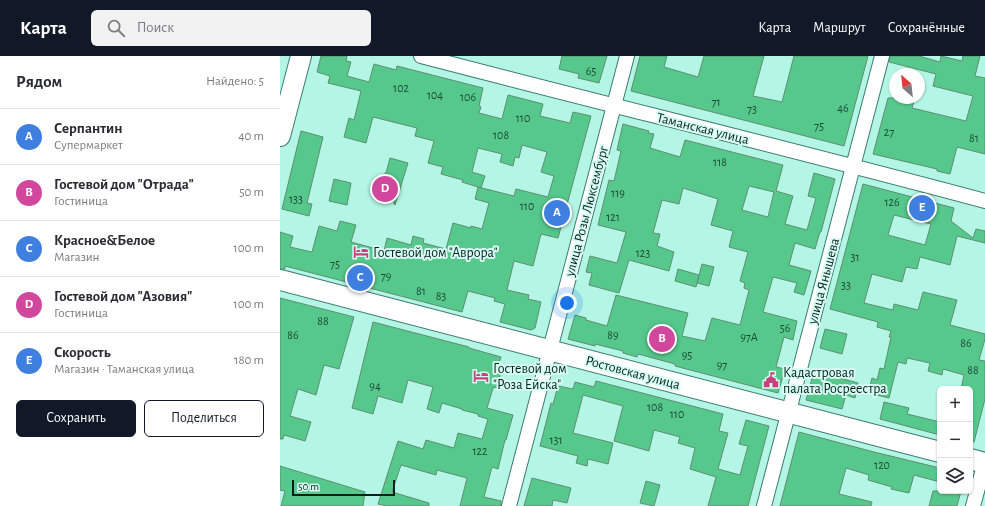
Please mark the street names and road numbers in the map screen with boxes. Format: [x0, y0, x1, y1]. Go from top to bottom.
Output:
street label: Таманская улица [655, 111, 751, 147]
street label: улица Розы Люксембург [563, 144, 611, 279]
street label: улица Янышева [805, 236, 842, 327]
street label: Ростовская улица [584, 354, 682, 392]

